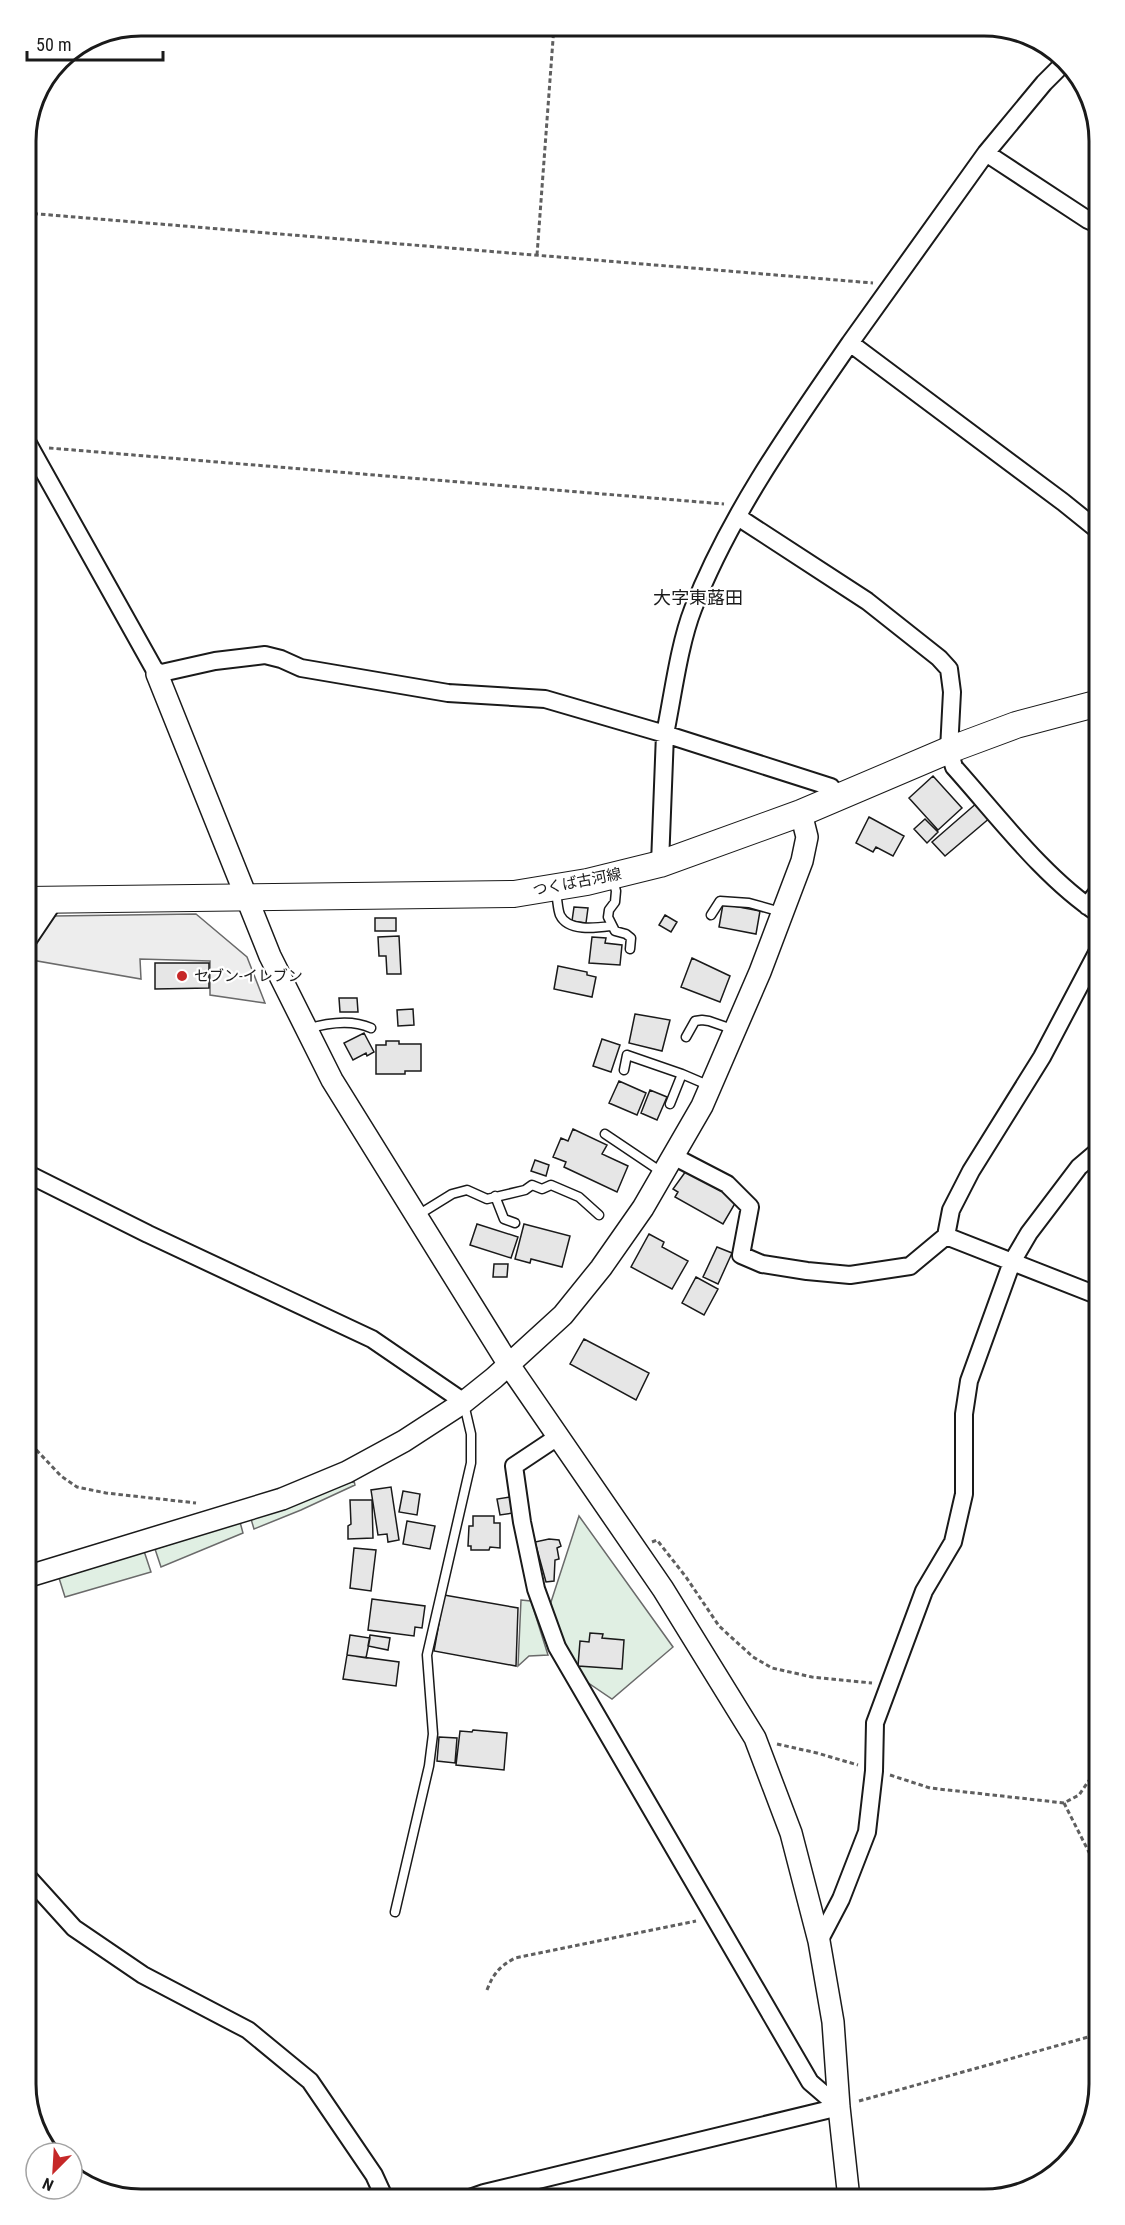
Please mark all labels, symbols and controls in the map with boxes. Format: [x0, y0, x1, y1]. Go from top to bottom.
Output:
scale bar [27, 24, 164, 62]
text: 50 m [36, 34, 71, 55]
district label: 大字東蕗田 [653, 587, 743, 608]
street label: つくば古河線 [531, 865, 623, 899]
place label: セブン-イレブン [194, 967, 303, 985]
marker: セブン-イレブン [175, 969, 189, 983]
north arrow [24, 2141, 84, 2201]
text: N [40, 2174, 56, 2195]

